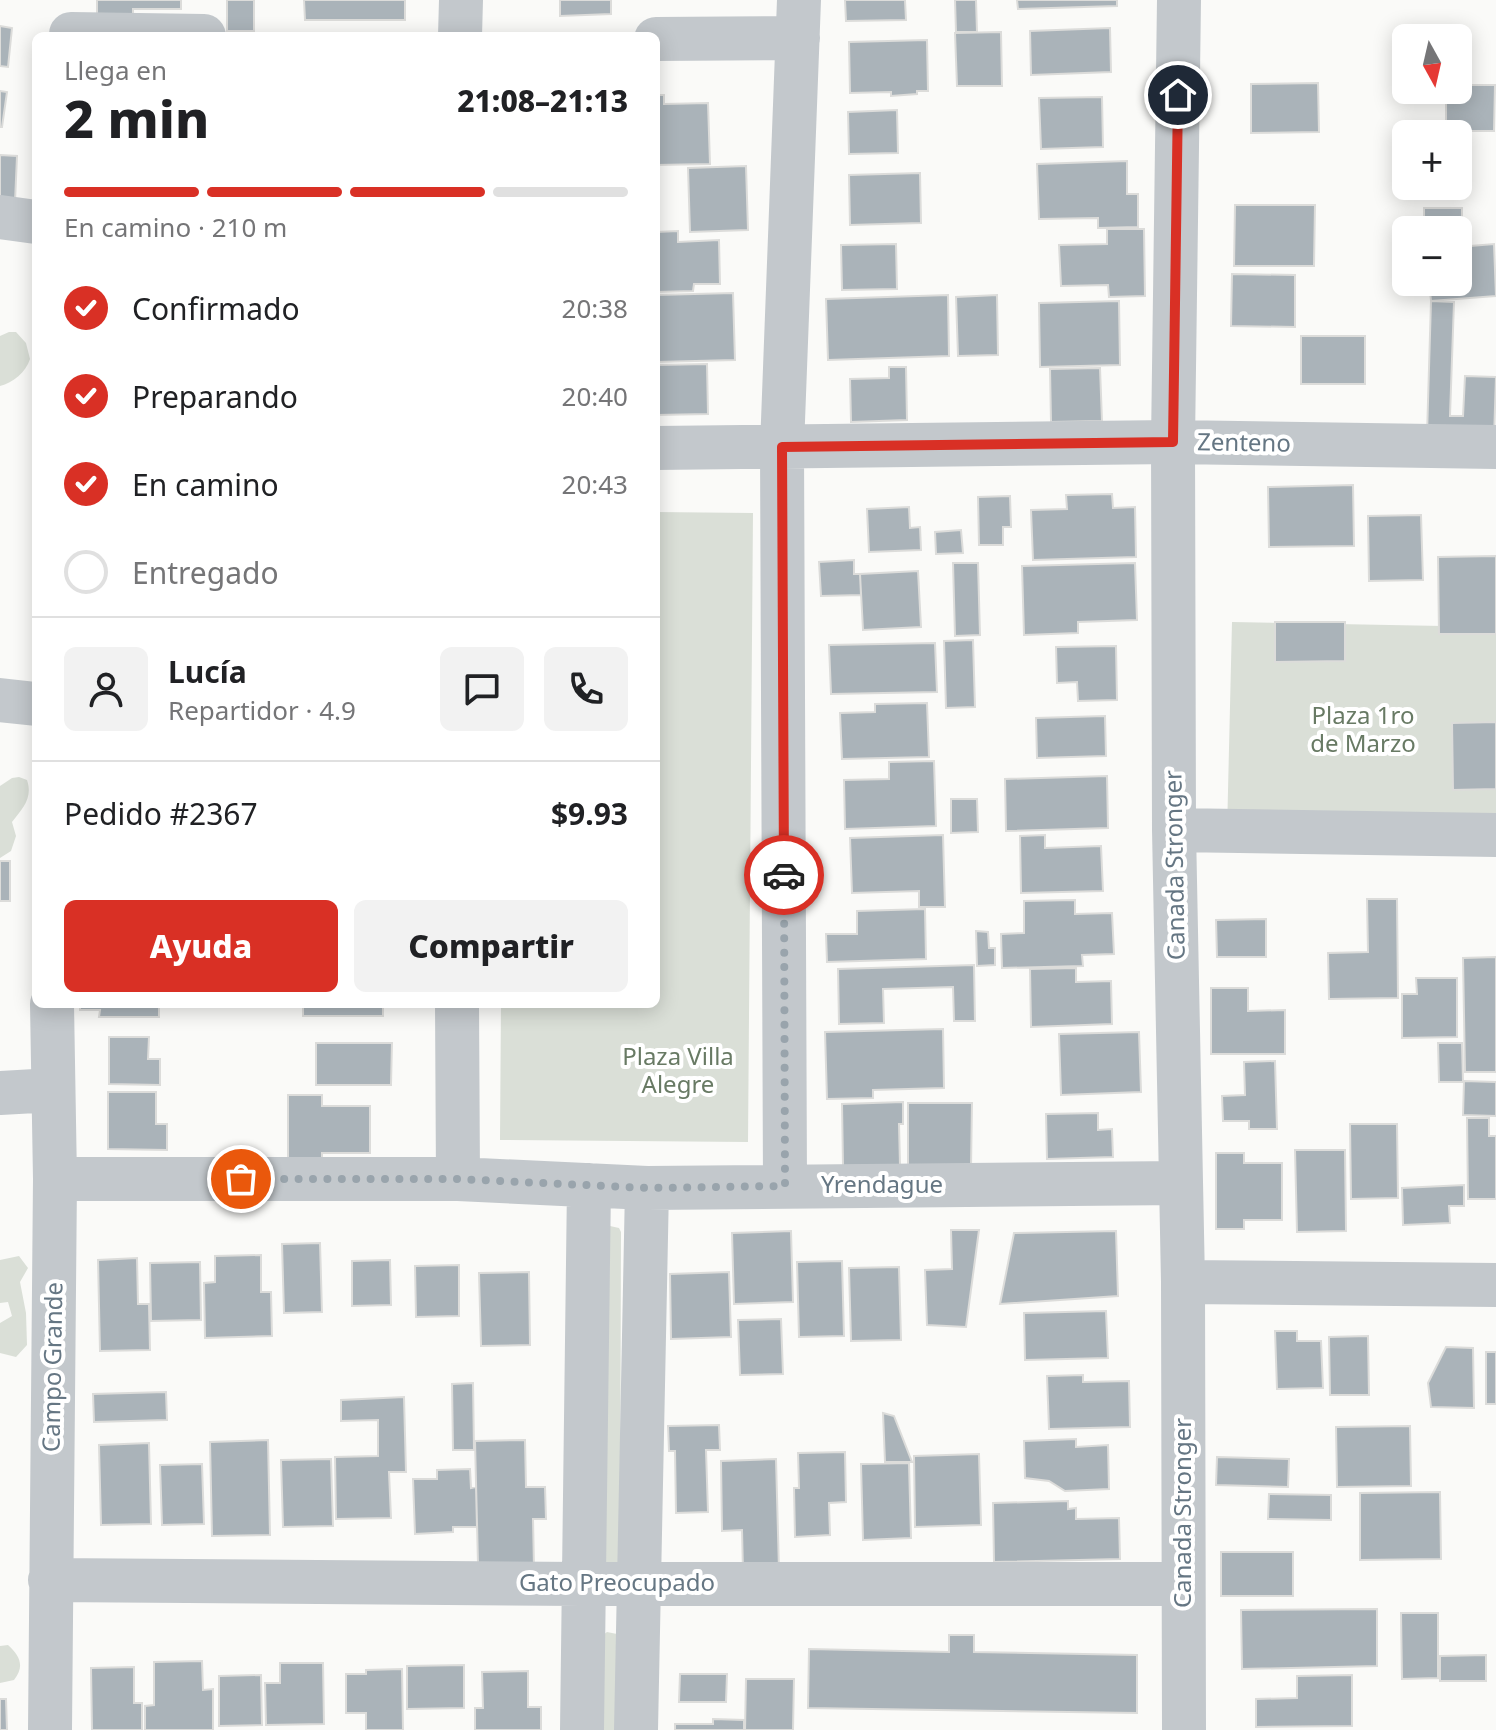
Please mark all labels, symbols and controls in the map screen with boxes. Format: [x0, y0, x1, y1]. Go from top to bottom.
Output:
north arrow [1392, 24, 1472, 104]
map controls [1392, 24, 1472, 296]
text: Llega en [64, 52, 167, 88]
pin [1144, 61, 1212, 129]
icon: home [1156, 73, 1200, 117]
text: 21:08–21:13 [457, 80, 628, 121]
text: 2 min [64, 82, 209, 153]
button: + [1392, 120, 1472, 200]
text: En camino · 210 m [64, 209, 287, 245]
button: − [1392, 216, 1472, 296]
icon: check [64, 286, 108, 330]
text: Confirmado [132, 288, 300, 329]
text: 20:38 [562, 290, 628, 326]
icon: check [64, 374, 108, 418]
text: Preparando [132, 376, 298, 417]
text: 20:40 [562, 378, 628, 414]
street label: Zenteno [1197, 424, 1291, 459]
icon: check [64, 462, 108, 506]
text: En camino [132, 464, 279, 505]
text: 20:43 [562, 466, 628, 502]
text: Entregado [132, 552, 279, 593]
button: person [64, 647, 148, 731]
button: chat [440, 647, 524, 731]
button: phone [544, 647, 628, 731]
text: Lucía [168, 651, 247, 692]
text: Repartidor · 4.9 [168, 692, 356, 728]
park label: Plaza 1ro de Marzo [1310, 698, 1416, 759]
street label: Canada Stronger [1155, 770, 1192, 960]
text: Pedido #2367 [64, 793, 258, 834]
text: $9.93 [551, 793, 628, 834]
courier [744, 835, 824, 915]
icon: car [762, 853, 806, 897]
button: Ayuda [64, 900, 338, 992]
button: Compartir [354, 900, 628, 992]
park label: Plaza Villa Alegre [622, 1039, 734, 1100]
pin [207, 1145, 275, 1213]
icon: bag [219, 1157, 263, 1201]
street label: Yrendague [821, 1167, 943, 1200]
street label: Campo Grande [34, 1282, 69, 1452]
street label: Canada Stronger [1165, 1418, 1198, 1608]
street label: Gato Preocupado [519, 1565, 715, 1598]

